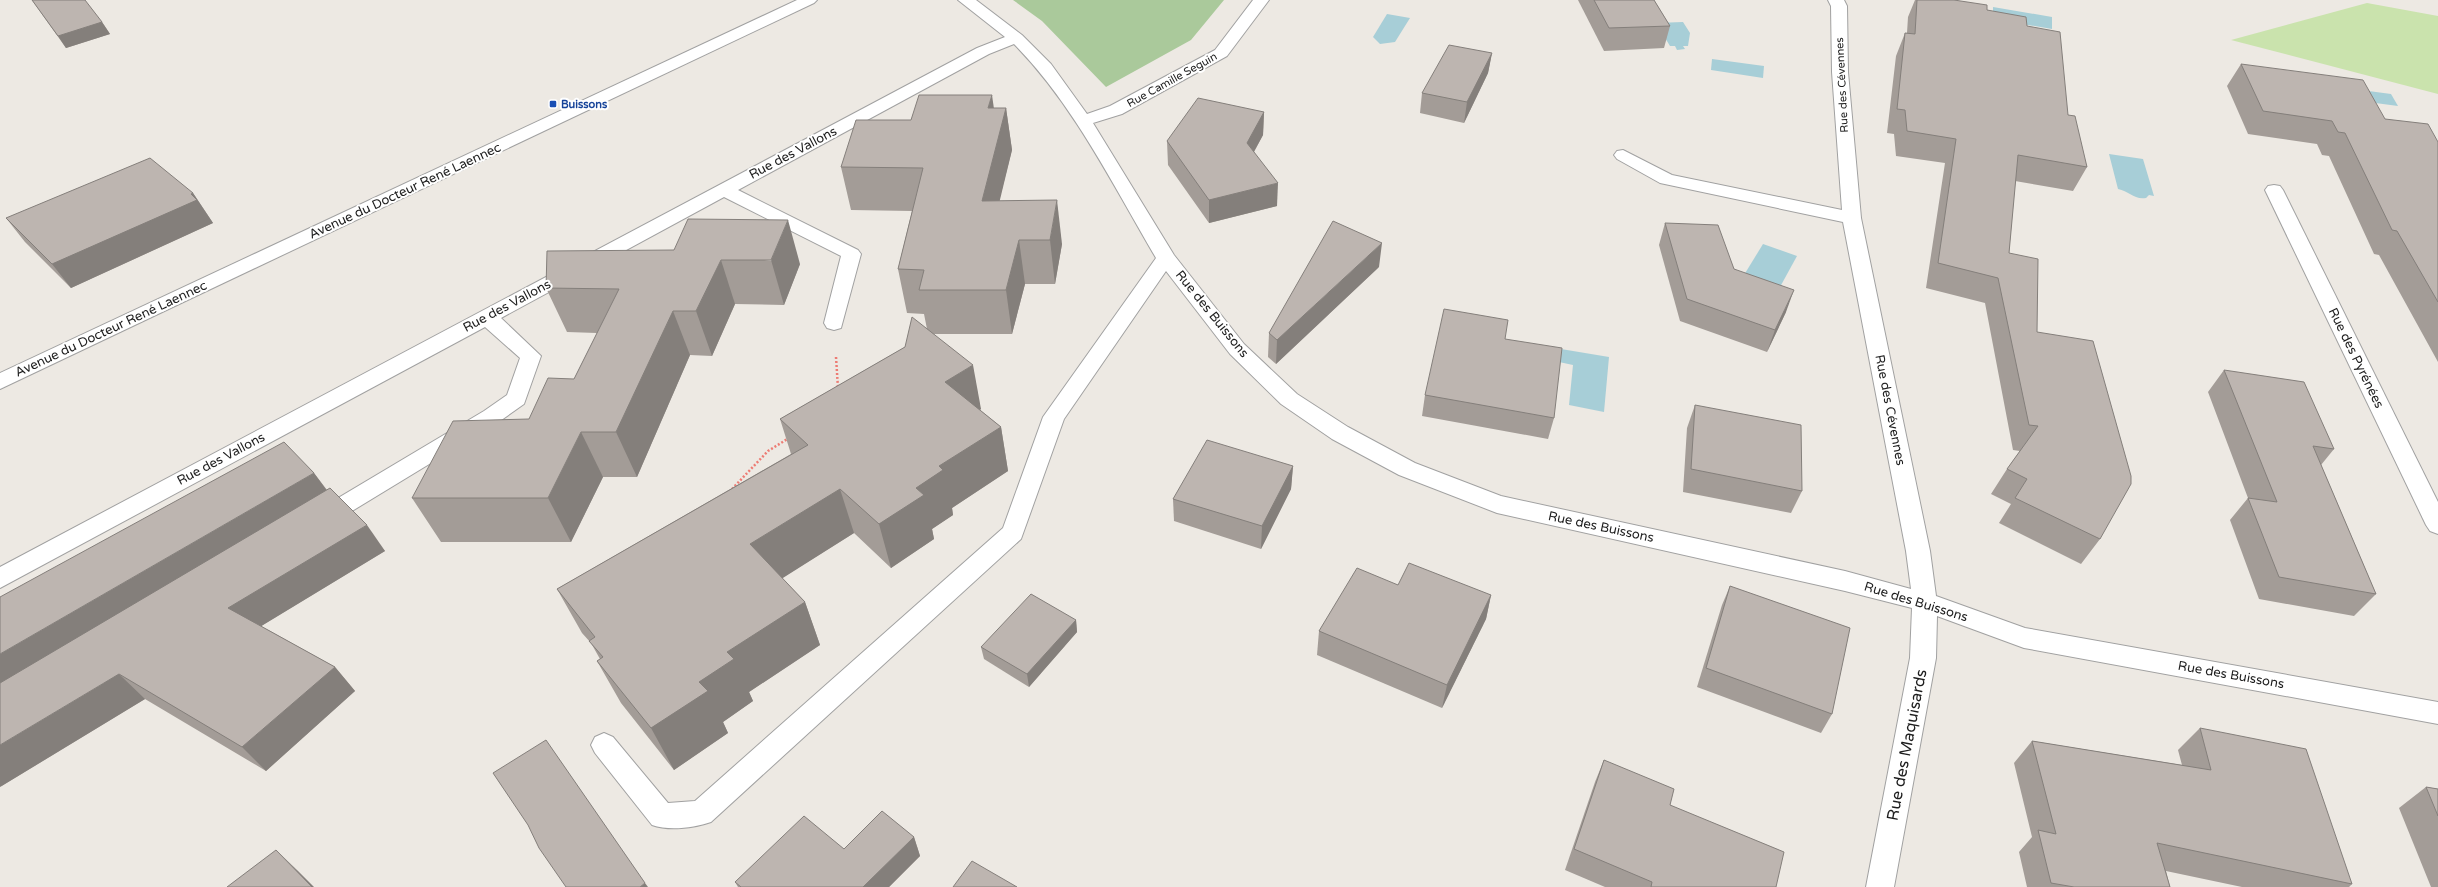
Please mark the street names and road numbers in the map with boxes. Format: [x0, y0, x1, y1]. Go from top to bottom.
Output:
street label: Rue des Cévennes [1833, 37, 1851, 133]
street label: Rue Camille Seguin [1125, 50, 1219, 110]
street label: Rue des Vallons [746, 123, 840, 183]
street label: Avenue du Docteur René Laennec [307, 139, 504, 243]
street label: Rue des Buissons [1172, 267, 1252, 361]
street label: Rue des Vallons [460, 276, 554, 336]
street label: Avenue du Docteur René Laennec [13, 277, 210, 381]
street label: Rue des Pyrénées [2325, 305, 2387, 411]
street label: Rue des Cévennes [1871, 353, 1909, 467]
street label: Rue des Vallons [174, 429, 268, 489]
street label: Rue des Buissons [1547, 508, 1655, 546]
street label: Rue des Buissons [1862, 579, 1970, 625]
street label: Rue des Buissons [2177, 658, 2285, 692]
street label: Rue des Maquisards [1882, 668, 1932, 822]

